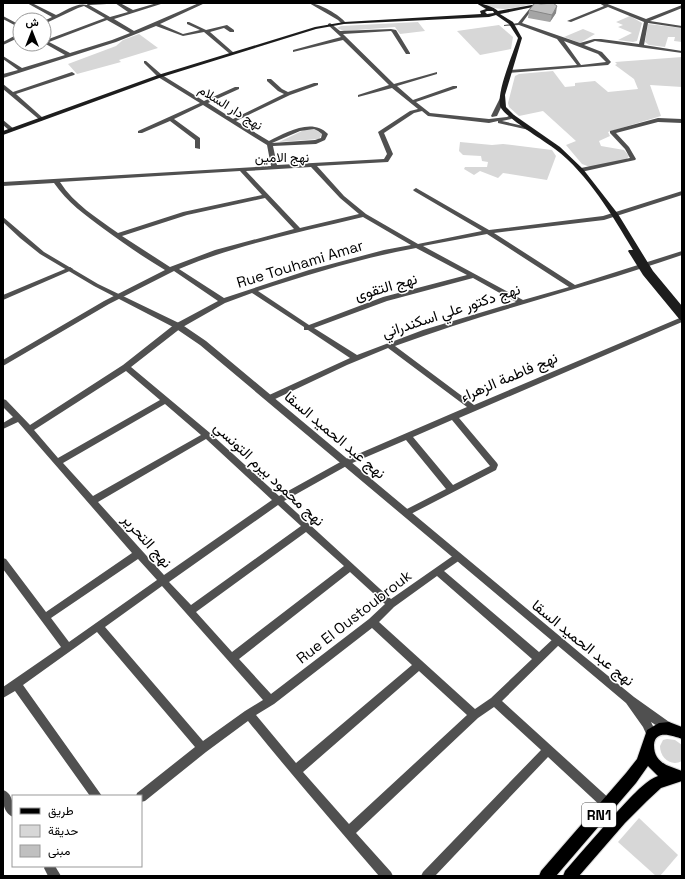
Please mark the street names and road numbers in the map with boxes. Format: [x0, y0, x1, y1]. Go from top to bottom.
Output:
street label: نهج دار السلام [195, 81, 266, 135]
street label: نهج الامين [255, 149, 309, 167]
street label: Rue Touhami Amar [234, 235, 366, 292]
street label: نهج التقوى [352, 269, 420, 306]
street label: نهج دكتور علي اسكندراني [379, 279, 524, 346]
street label: نهج فاطمة الزهراء [457, 348, 561, 407]
street label: نهج عبد الحميد السقا [279, 387, 390, 484]
street label: نهج محمود بيرم التونسي [207, 417, 329, 533]
street label: نهج التحرير [116, 509, 177, 573]
street label: Rue El Oustoubrouk [292, 566, 415, 667]
street label: نهج عبد الحميد السقا [527, 595, 638, 691]
road number: RN1 [582, 803, 616, 827]

